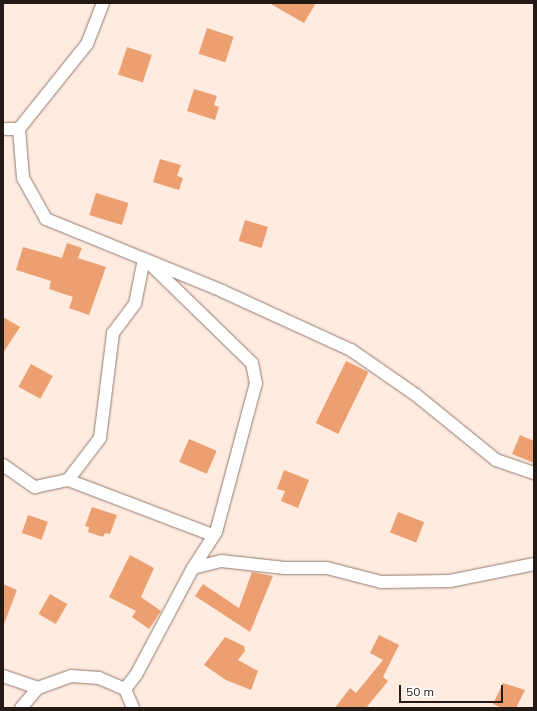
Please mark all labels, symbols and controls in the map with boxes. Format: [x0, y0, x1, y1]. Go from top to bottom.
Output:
scale bar [401, 677, 505, 703]
text: 50 m [406, 684, 434, 699]

